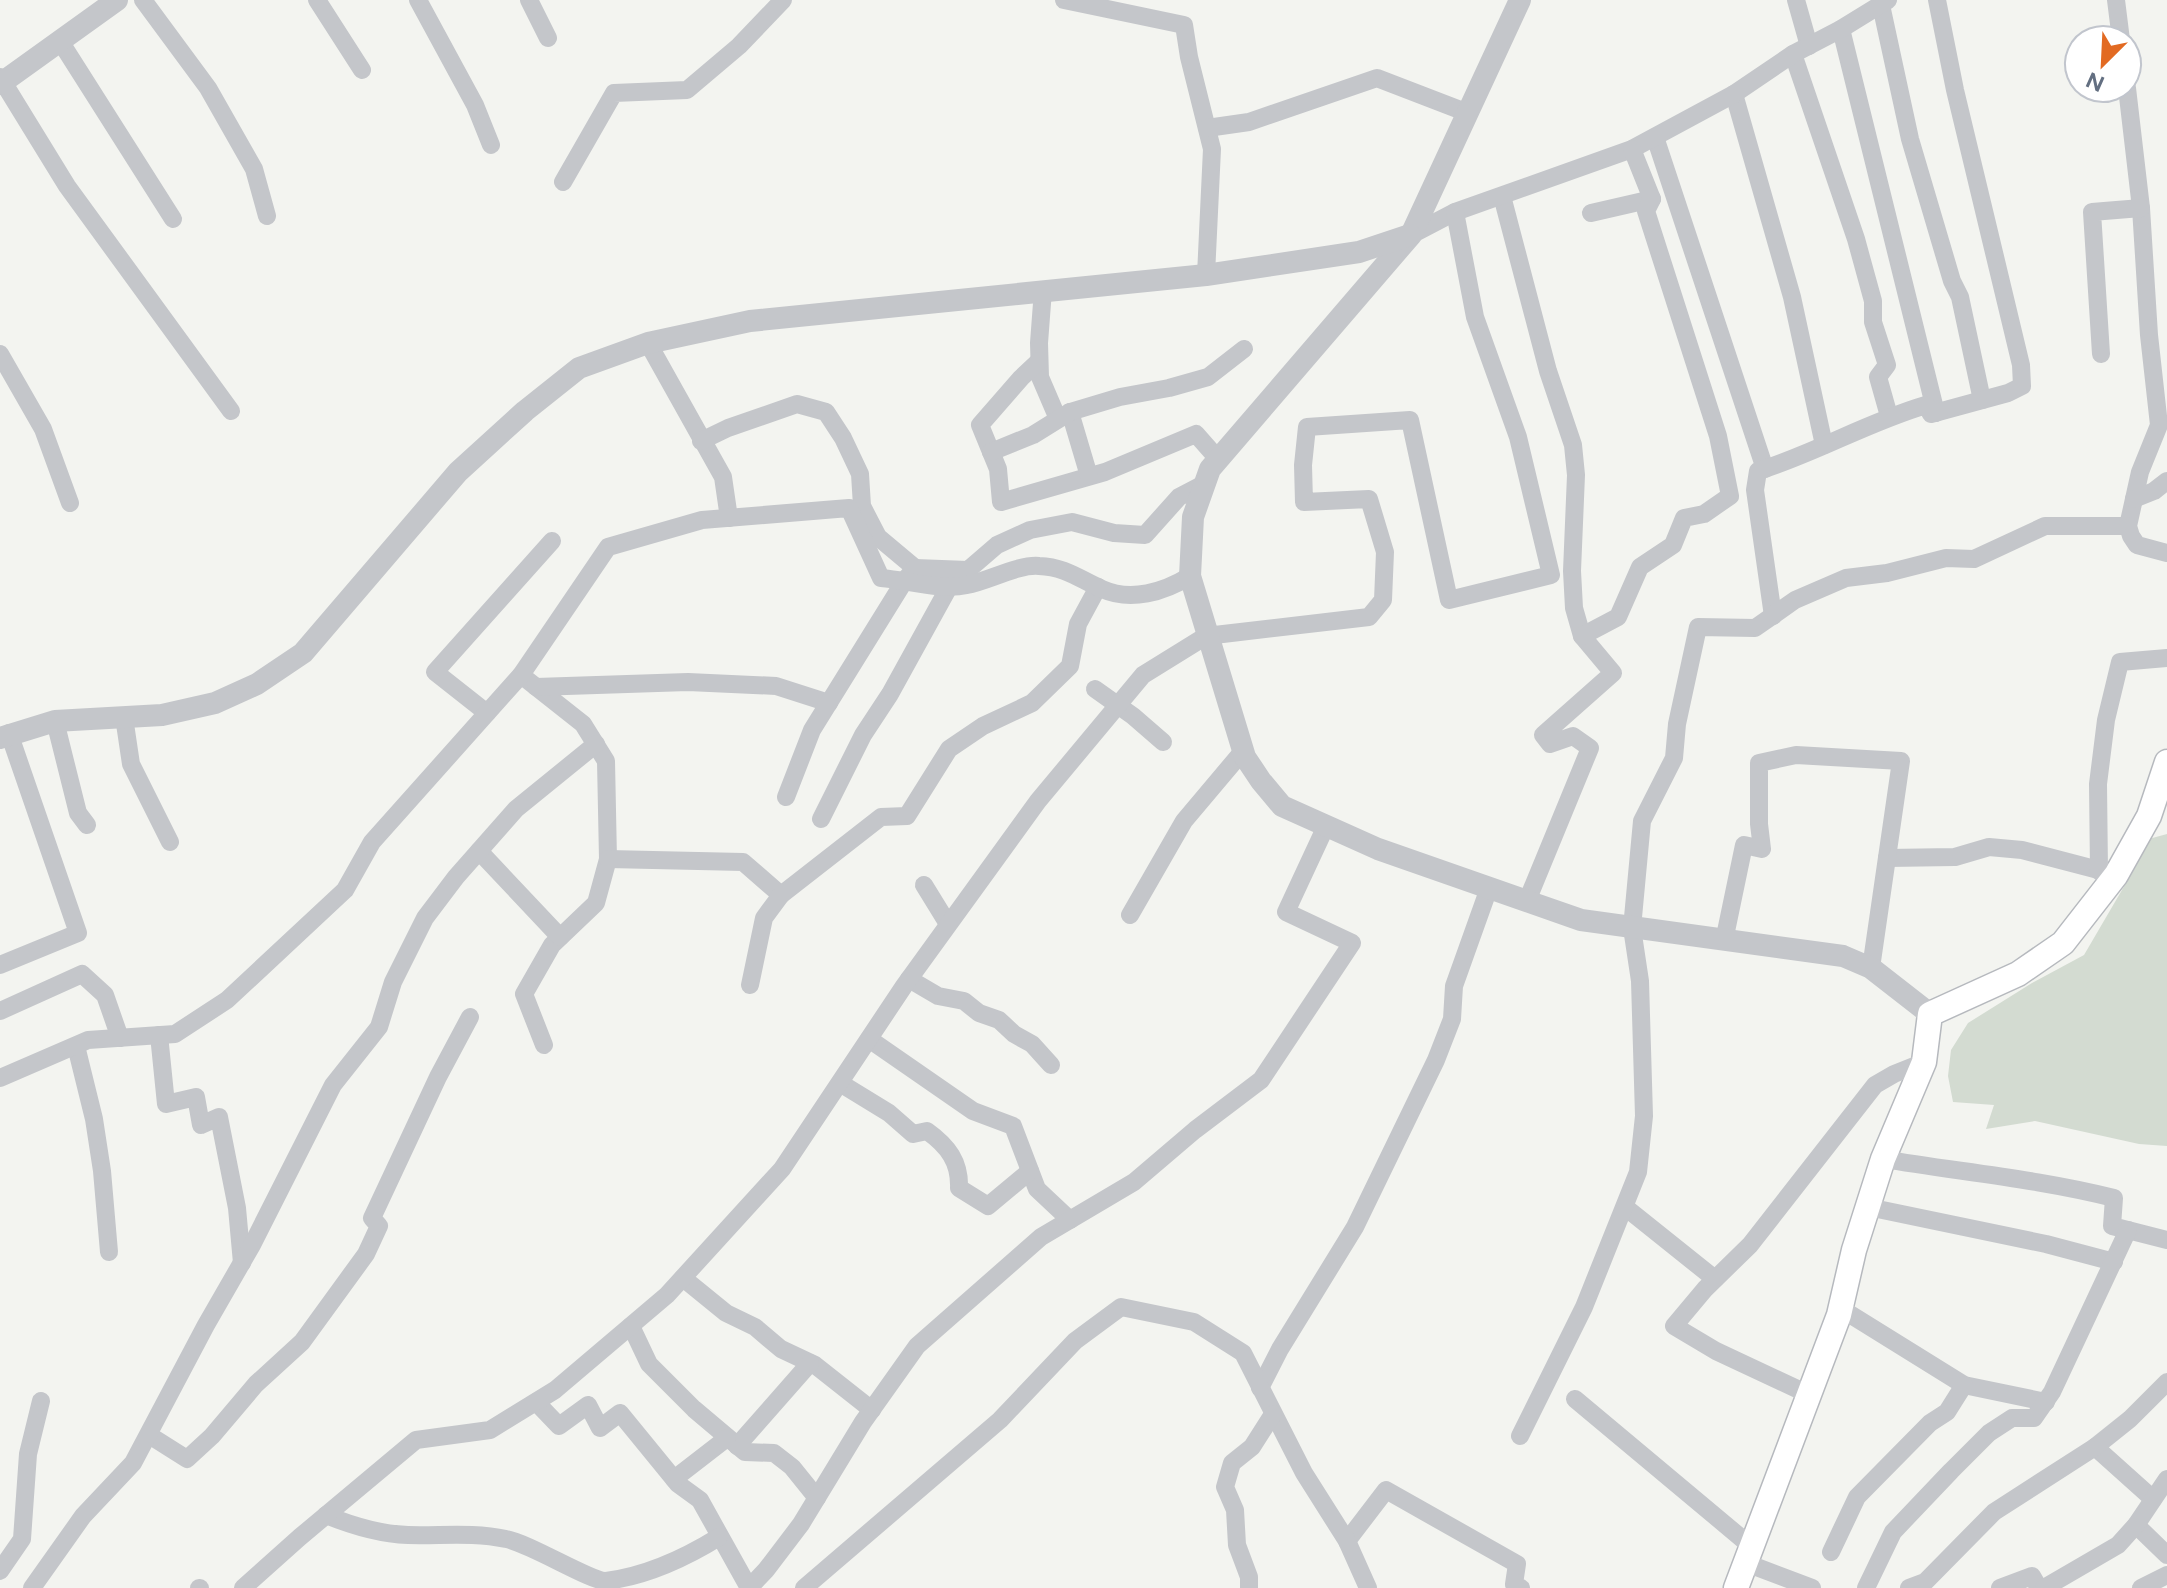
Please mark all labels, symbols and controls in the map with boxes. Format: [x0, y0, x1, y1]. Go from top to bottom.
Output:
north arrow [2063, 24, 2143, 104]
text: N [2082, 66, 2108, 98]

